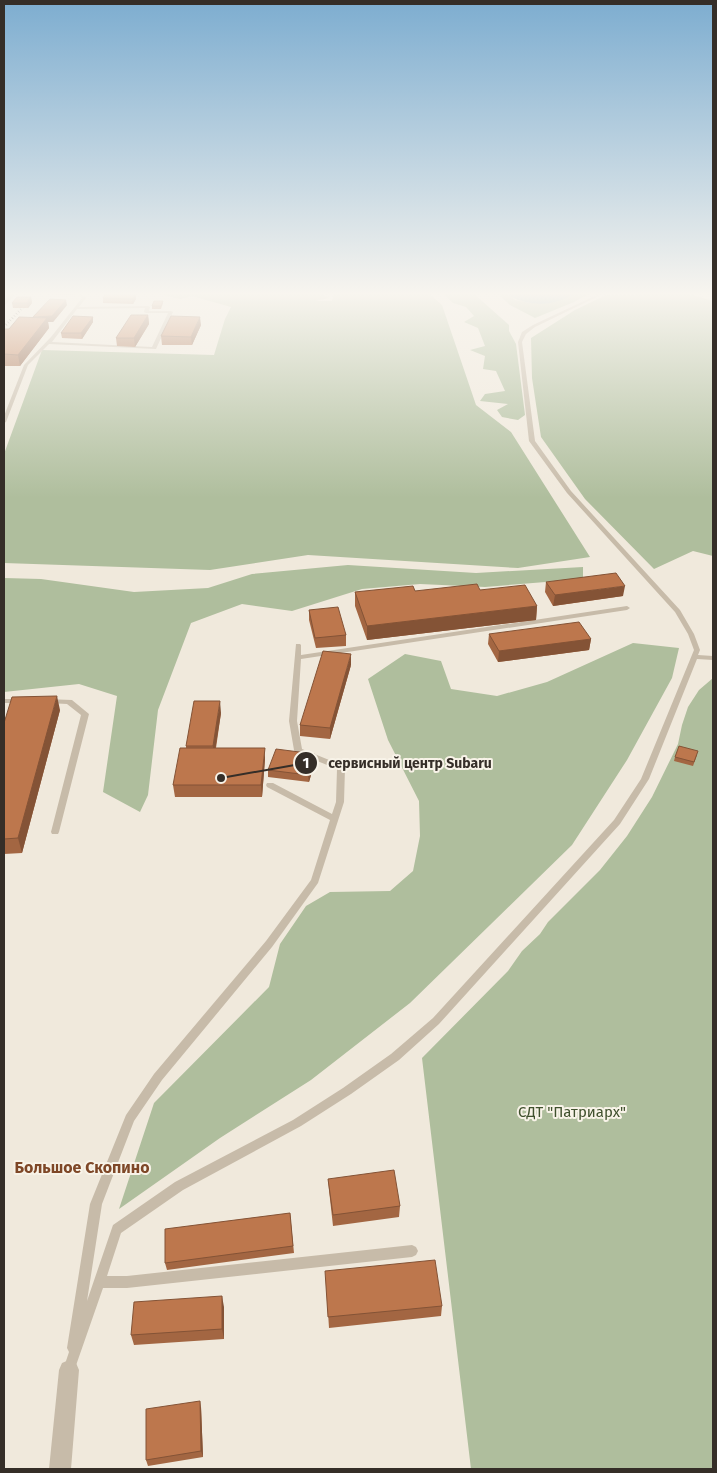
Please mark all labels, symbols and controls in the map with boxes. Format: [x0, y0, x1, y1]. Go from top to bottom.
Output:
callout: сервисный центр Subaru [293, 749, 502, 778]
text: 1 [303, 754, 309, 772]
text: сервисный центр Subaru [328, 755, 492, 772]
park label: СДТ "Патриарх" [518, 1103, 626, 1121]
district label: Большое Скопино [14, 1158, 150, 1177]

